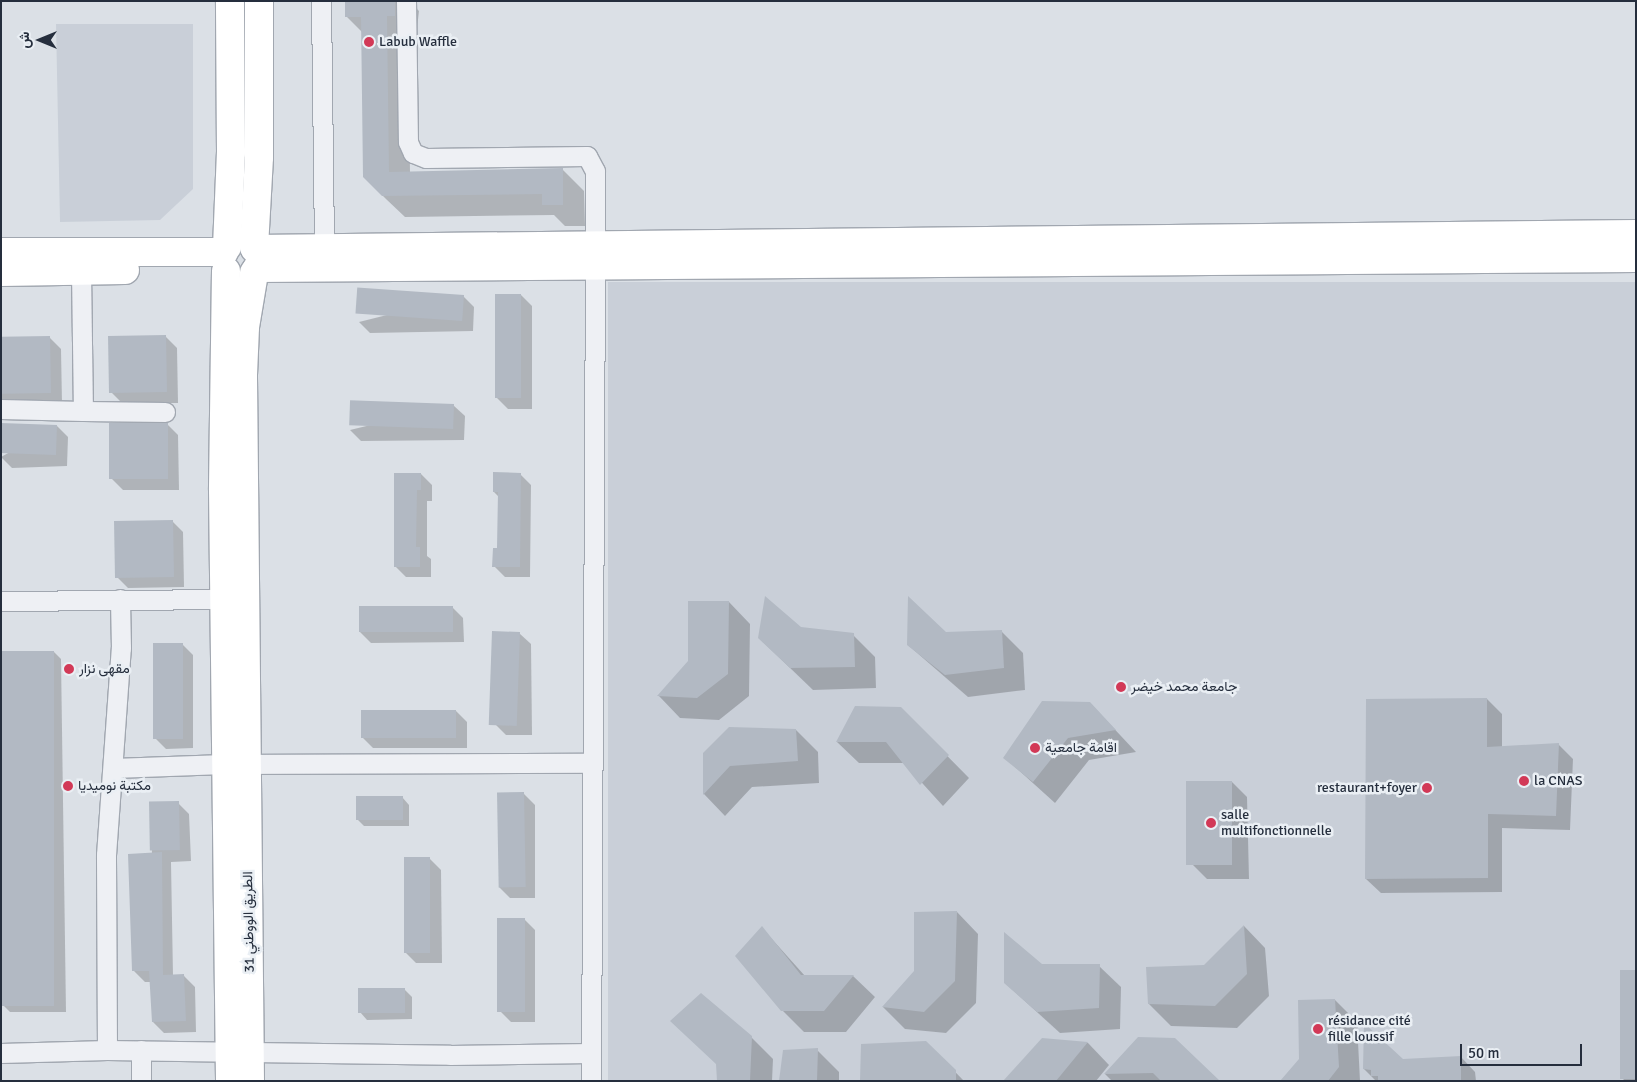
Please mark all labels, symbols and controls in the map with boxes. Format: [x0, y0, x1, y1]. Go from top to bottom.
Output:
north arrow [15, 15, 65, 65]
text: ش [16, 32, 33, 48]
place label: Labub Waffle [379, 34, 457, 50]
marker: Labub Waffle [363, 36, 375, 48]
place label: مقهى نزار [79, 661, 130, 677]
marker: مقهى نزار [63, 663, 75, 675]
place label: جامعة محمد خيضر [1131, 679, 1237, 695]
marker: جامعة محمد خيضر [1115, 681, 1127, 693]
place label: اقامة جامعية [1045, 740, 1117, 756]
marker: اقامة جامعية [1029, 742, 1041, 754]
place label: la CNAS [1534, 773, 1583, 789]
marker: la CNAS [1518, 775, 1530, 787]
place label: مكتبة نوميديا [78, 778, 151, 794]
marker: مكتبة نوميديا [62, 780, 74, 792]
place label: restaurant+foyer [1317, 780, 1417, 796]
marker: restaurant+foyer [1421, 782, 1433, 794]
place label: salle multifonctionnelle [1221, 807, 1332, 840]
marker: salle multifonctionnelle [1205, 817, 1217, 829]
street label: الطريق الووطني 31 [240, 871, 258, 973]
place label: résidance cité fille loussif [1328, 1013, 1411, 1046]
marker: résidance cité fille loussif [1312, 1023, 1324, 1035]
scale bar [1462, 1034, 1584, 1066]
text: 50 m [1468, 1044, 1499, 1062]

